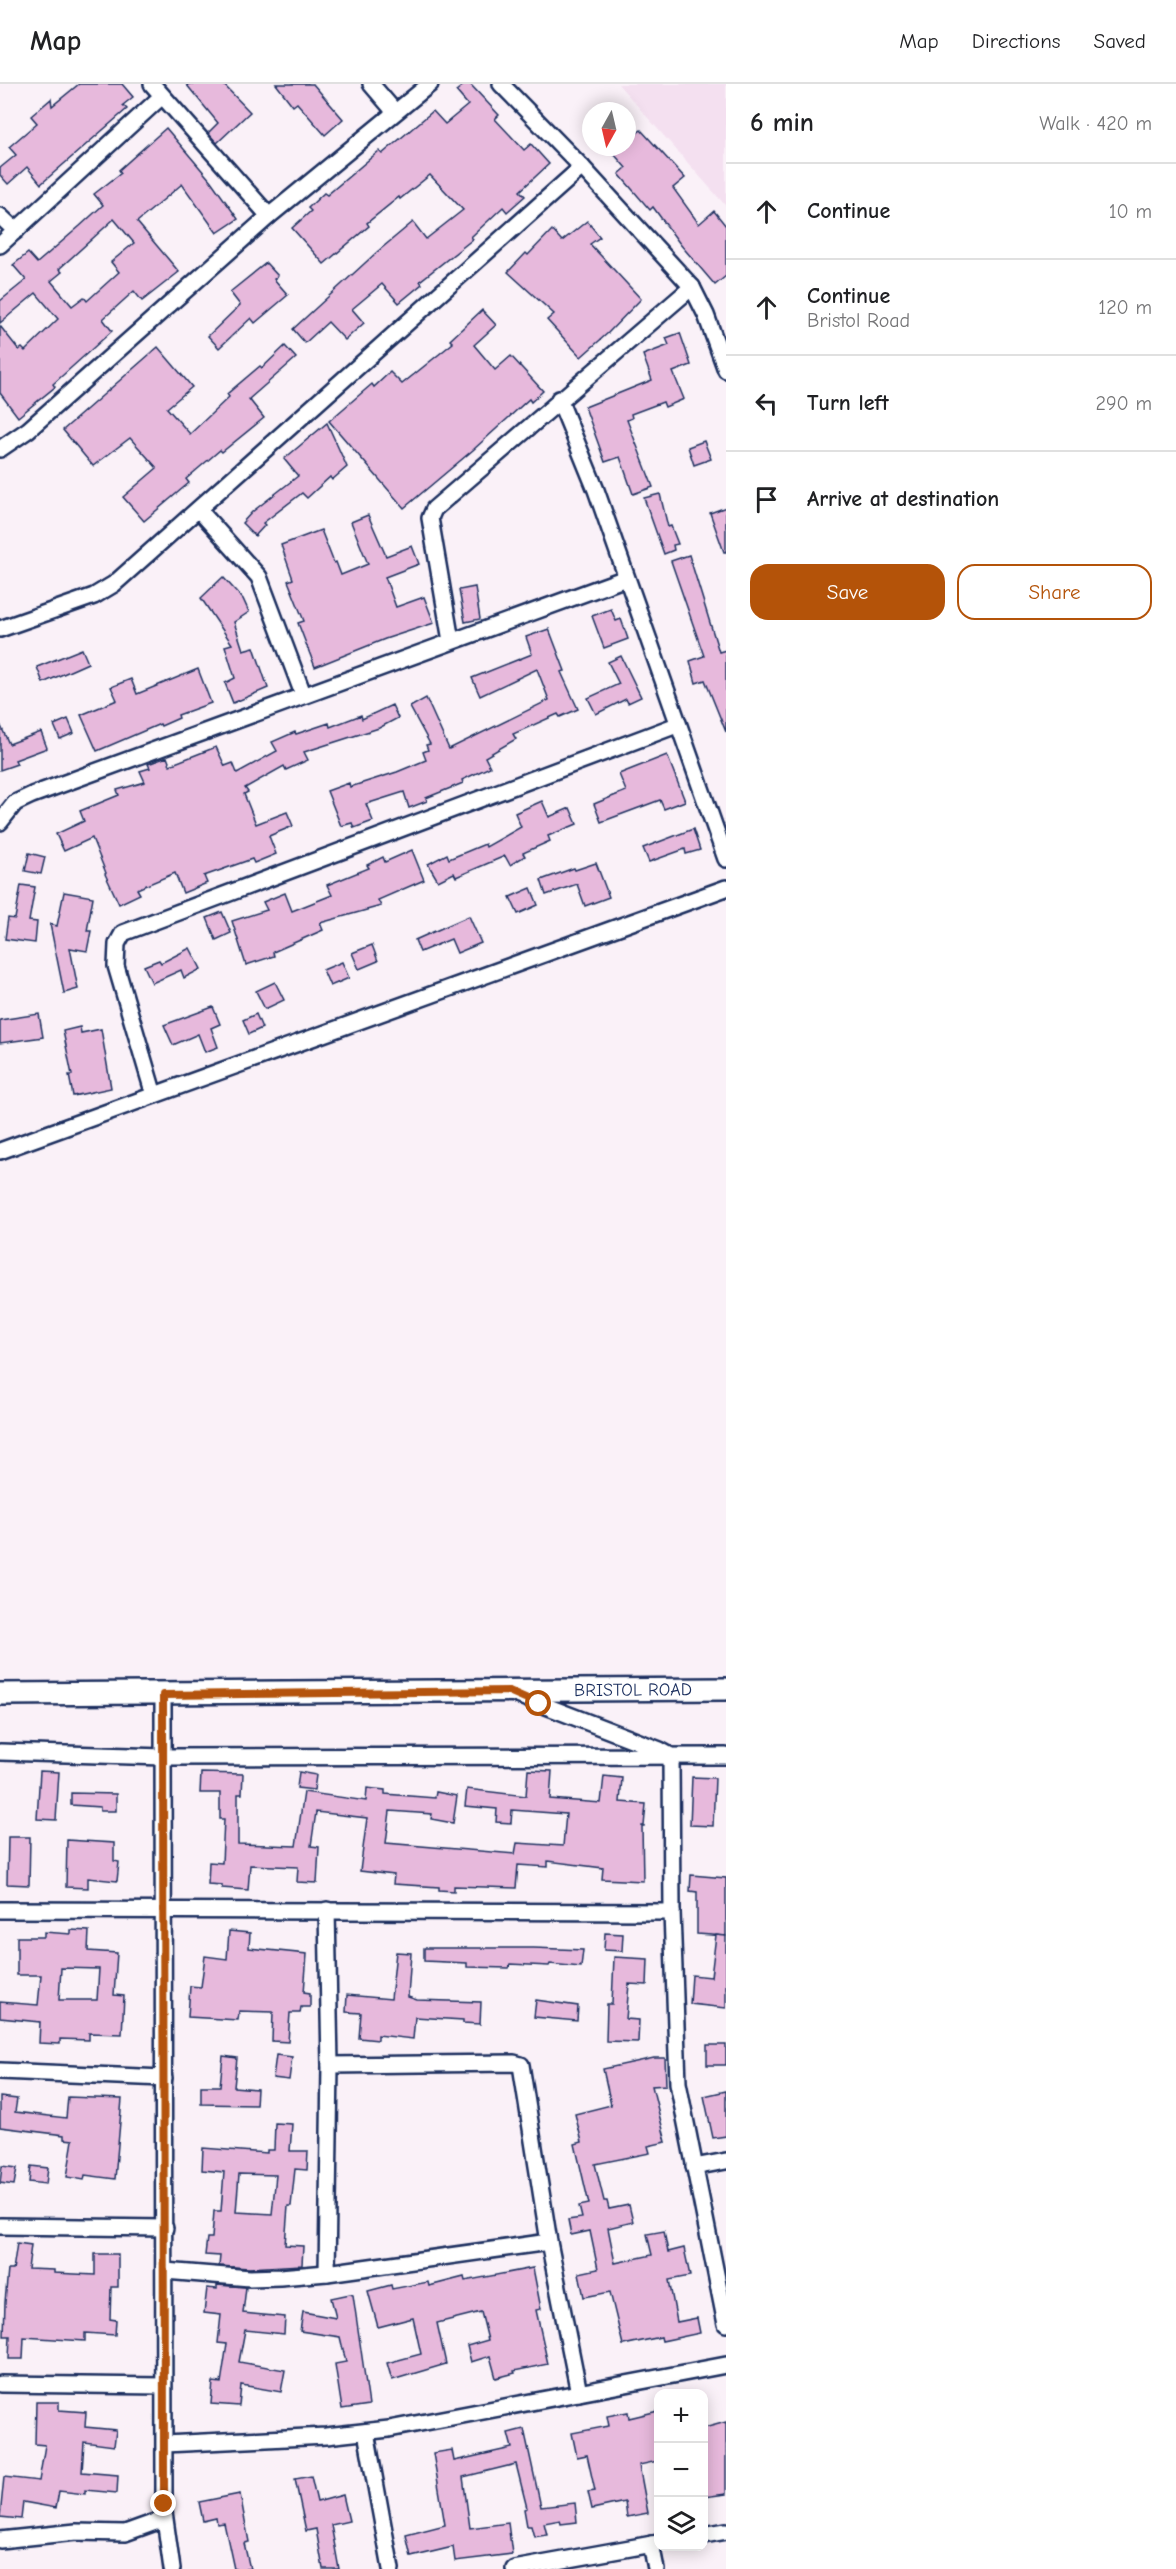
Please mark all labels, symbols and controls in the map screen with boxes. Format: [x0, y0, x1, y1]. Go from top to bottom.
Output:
text: Map [30, 25, 81, 57]
text: Map [899, 29, 939, 53]
text: Directions [972, 29, 1061, 53]
text: Saved [1094, 29, 1146, 53]
north arrow [582, 102, 636, 156]
text: 6 min [750, 108, 814, 138]
text: Walk · 420 m [1039, 112, 1152, 135]
icon: ahead [750, 195, 783, 228]
text: Continue [807, 198, 890, 224]
text: 10 m [1109, 200, 1152, 223]
text: Continue [807, 283, 890, 309]
icon: ahead [750, 291, 783, 324]
text: 120 m [1098, 296, 1152, 319]
text: Bristol Road [807, 309, 910, 332]
icon: left [750, 387, 783, 420]
text: Turn left [807, 390, 889, 416]
text: 290 m [1096, 392, 1152, 415]
icon: arrive [750, 483, 783, 516]
text: Arrive at destination [807, 486, 999, 512]
button: Save [750, 564, 945, 620]
button: Share [957, 564, 1152, 620]
street label: BRISTOL ROAD [574, 1679, 692, 1701]
route start [525, 1690, 551, 1716]
map controls [654, 2389, 708, 2551]
button: + [654, 2389, 708, 2443]
button: − [654, 2443, 708, 2497]
route end [150, 2490, 176, 2516]
button: layers [654, 2497, 708, 2551]

